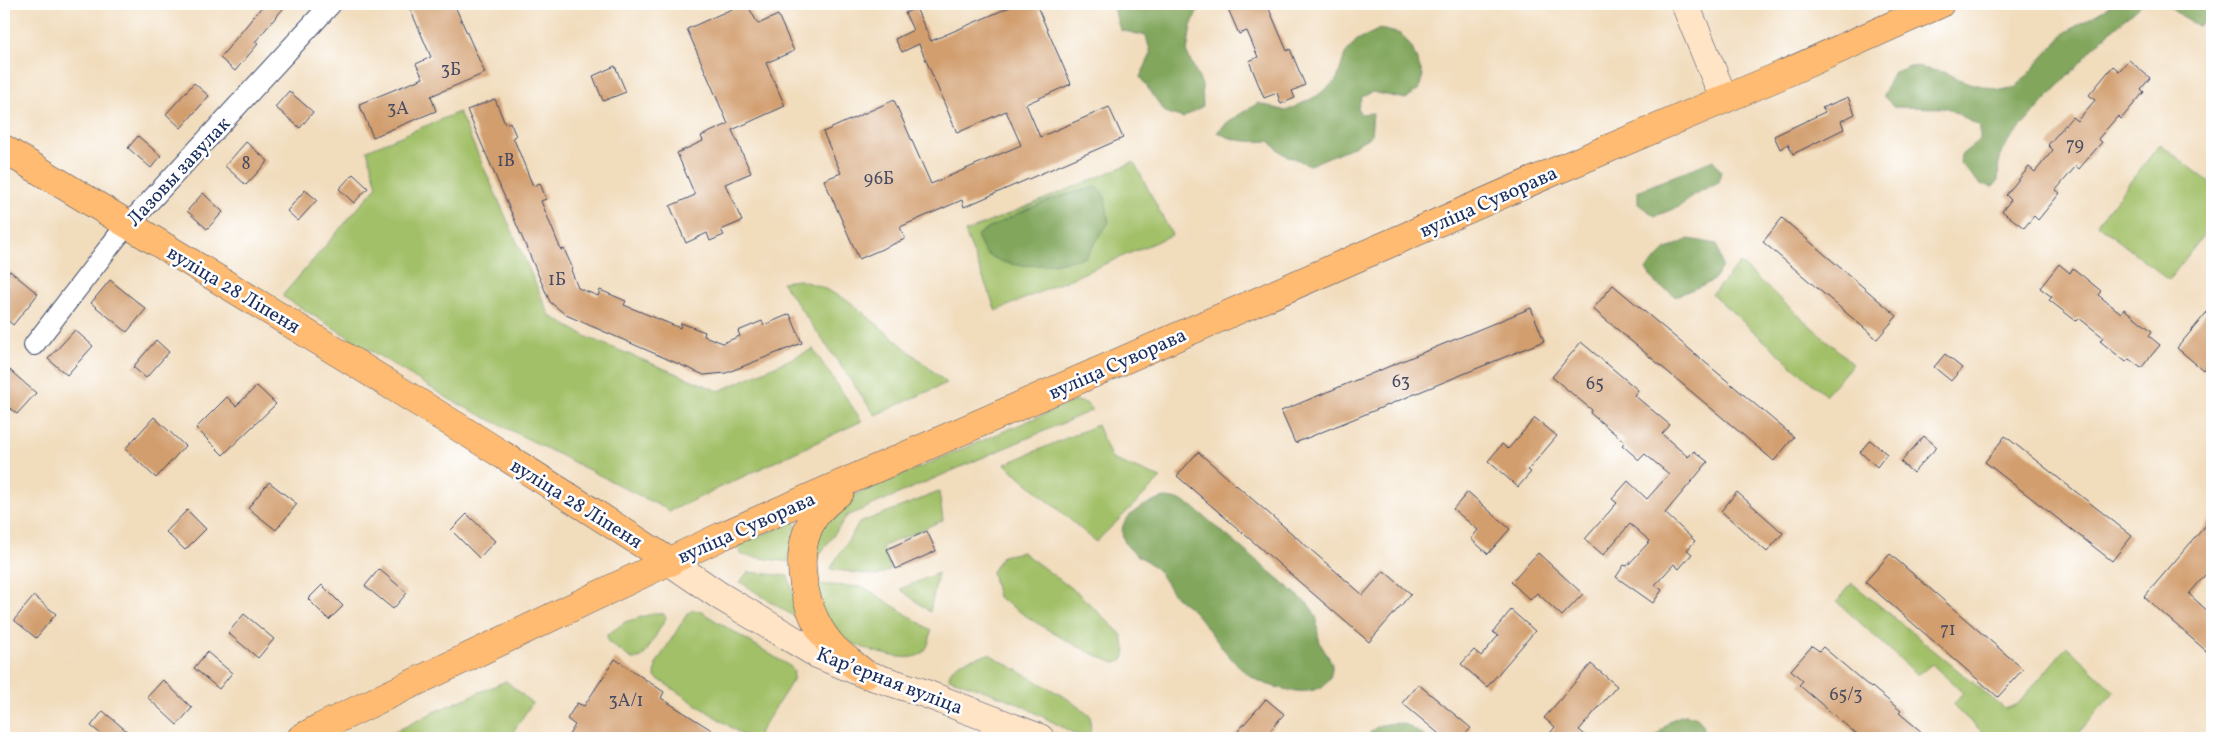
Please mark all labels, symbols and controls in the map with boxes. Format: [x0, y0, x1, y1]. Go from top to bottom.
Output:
house number: 3Б [441, 58, 461, 83]
house number: 3А [387, 97, 409, 122]
street label: Лазовы завулак [121, 111, 238, 233]
house number: 79 [2066, 133, 2084, 158]
house number: 1В [497, 149, 515, 174]
house number: 8 [241, 152, 251, 177]
street label: вуліца Суворава [1415, 160, 1562, 246]
house number: 96Б [864, 167, 894, 192]
street label: вуліца 28 Ліпеня [161, 240, 305, 342]
house number: 1Б [548, 268, 566, 293]
street label: вуліца Суворава [1044, 322, 1191, 408]
house number: 63 [1392, 370, 1410, 395]
house number: 65 [1586, 372, 1604, 397]
street label: вуліца 28 Ліпеня [504, 453, 647, 557]
street label: вуліца Суворава [673, 486, 820, 572]
house number: 71 [1940, 618, 1956, 643]
street label: Карʼерная вуліца [812, 641, 967, 723]
house number: 65/3 [1829, 683, 1863, 708]
house number: 3А/1 [609, 689, 643, 714]

